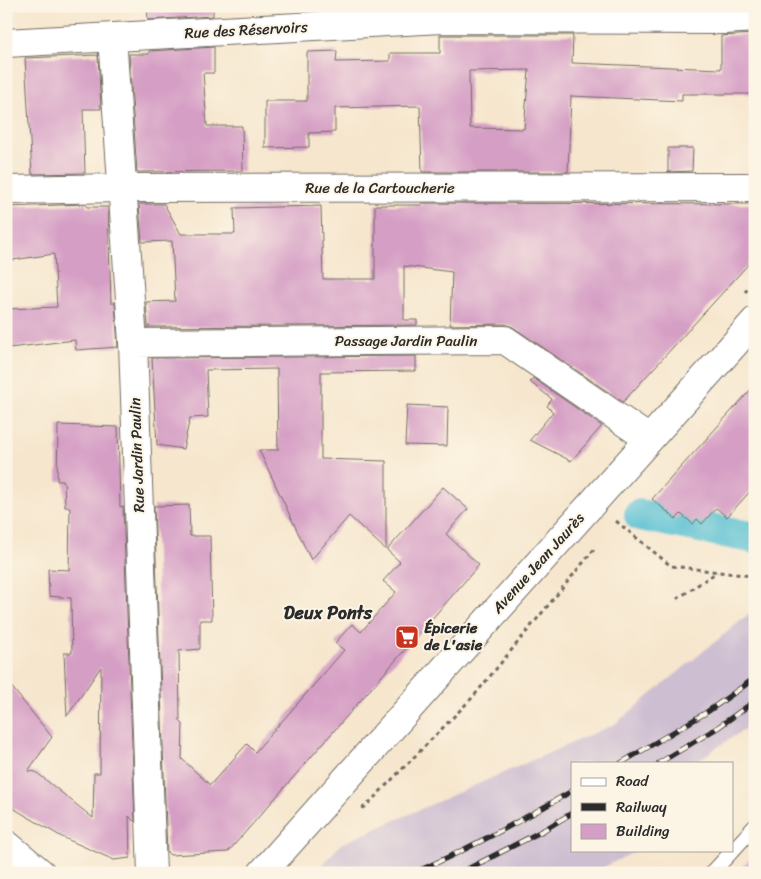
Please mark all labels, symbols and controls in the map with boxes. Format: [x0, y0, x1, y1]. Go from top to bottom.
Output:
street label: Rue des Réservoirs [184, 14, 308, 46]
street label: Rue de la Cartoucherie [305, 175, 455, 201]
street label: Passage Jardin Paulin [335, 328, 477, 354]
street label: Rue Jardin Paulin [122, 397, 152, 513]
street label: Avenue Jean Jaurès [485, 506, 591, 620]
district label: Deux Ponts [284, 597, 373, 629]
place label: Épicerie de L'asie [424, 615, 483, 658]
supermarket icon: Épicerie de L'asie [394, 624, 420, 650]
legend [571, 762, 734, 852]
text: Road [616, 768, 649, 794]
text: Railway [616, 794, 667, 820]
text: Building [616, 818, 670, 844]

